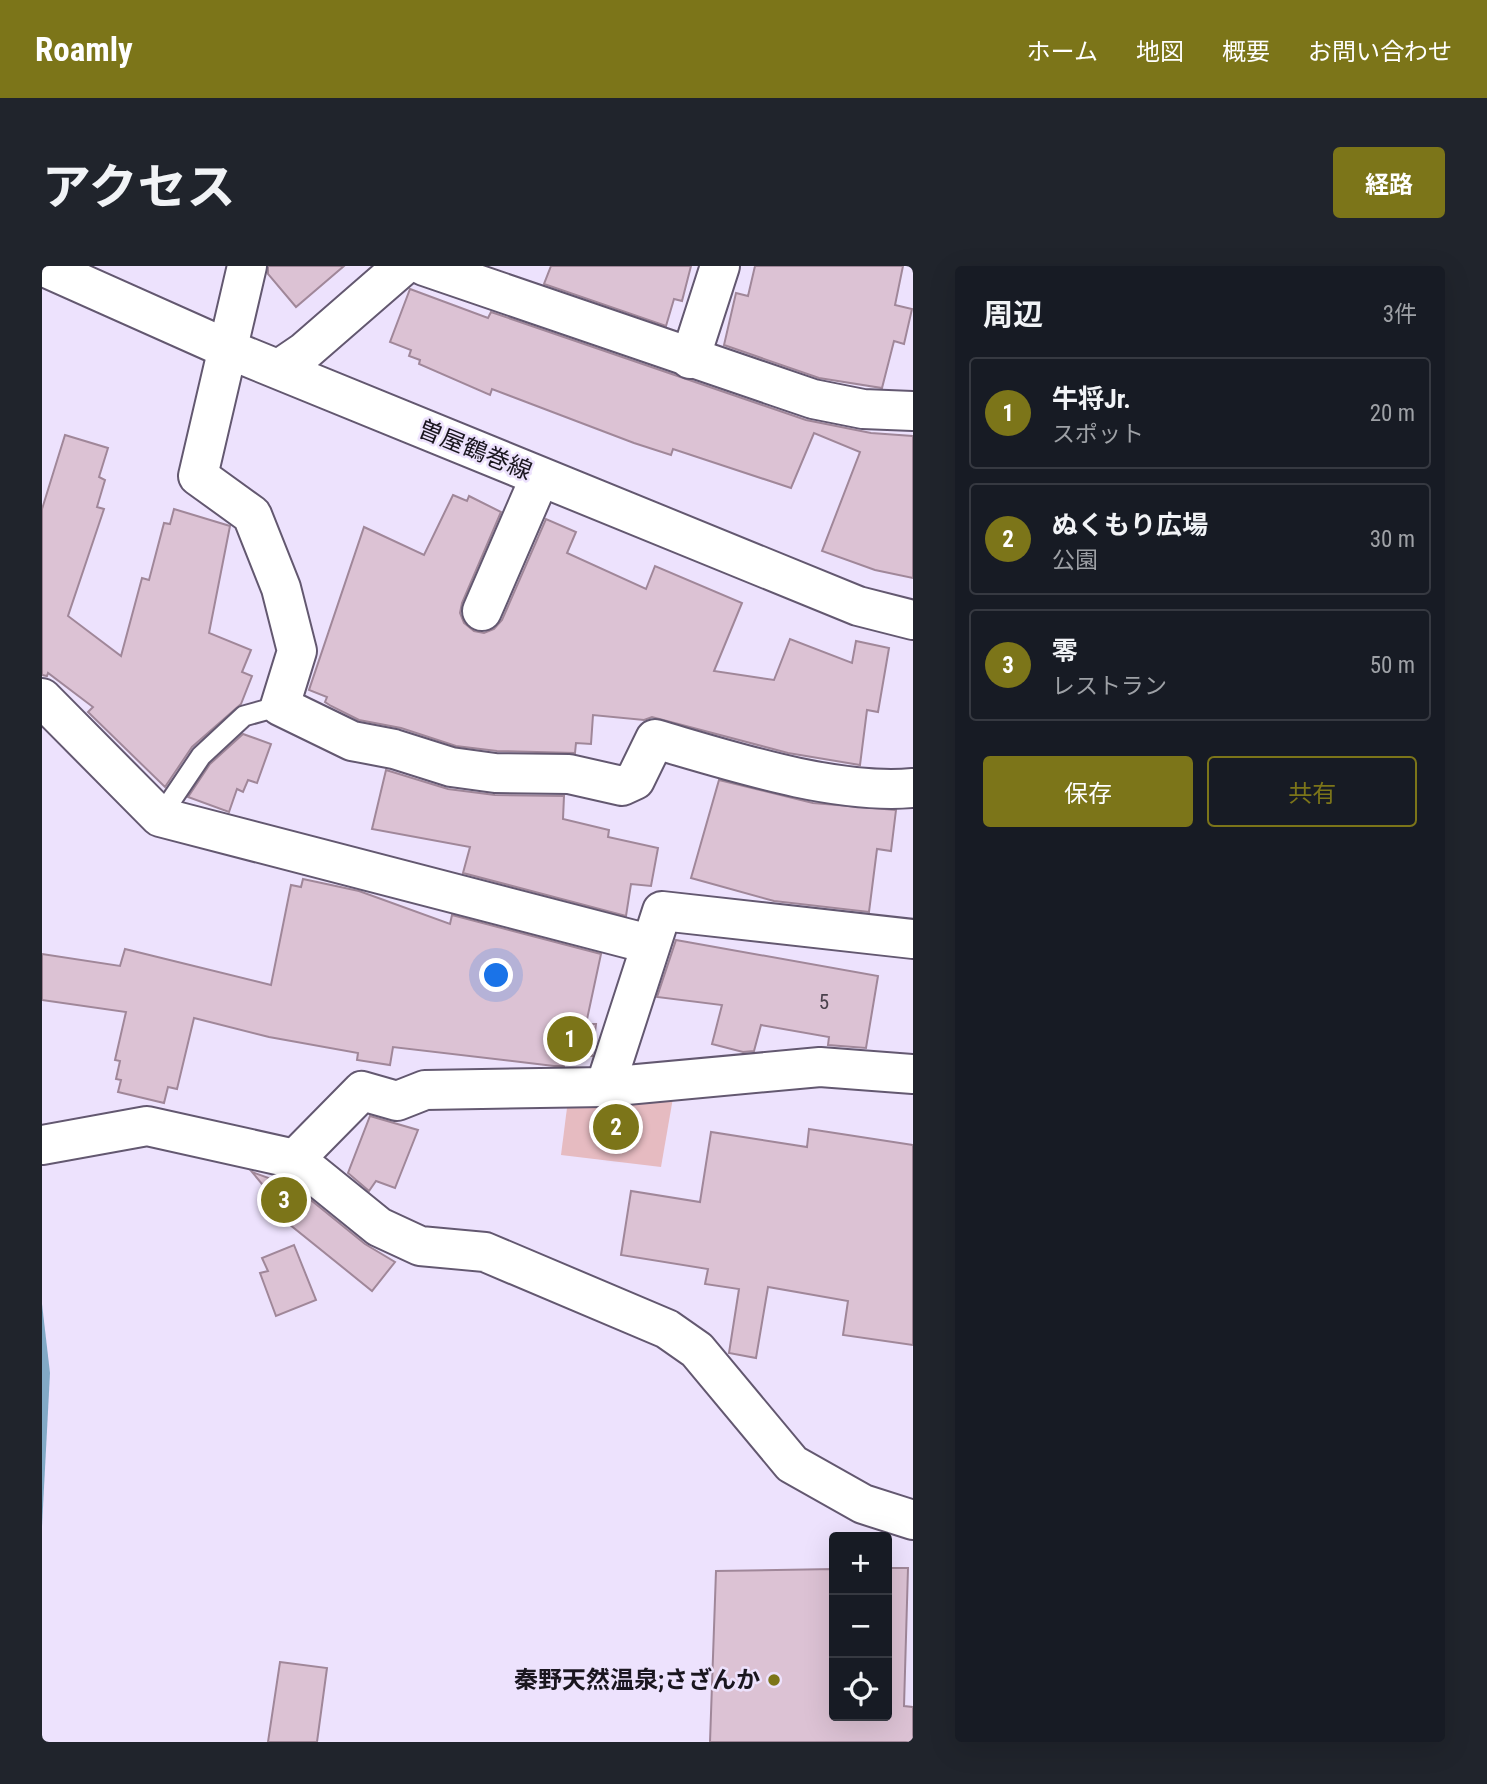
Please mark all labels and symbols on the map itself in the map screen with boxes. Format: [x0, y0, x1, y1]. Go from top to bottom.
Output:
street label: 曽屋鶴巻線 [414, 415, 536, 485]
your location [479, 958, 513, 992]
house number: 5 [819, 990, 829, 1014]
pin: 1 [547, 1013, 593, 1065]
pin: 2 [593, 1101, 639, 1153]
pin: 3 [261, 1174, 307, 1226]
place label: 秦野天然温泉;さざんか [514, 1666, 760, 1694]
marker: 秦野天然温泉;さざんか [766, 1672, 782, 1688]

